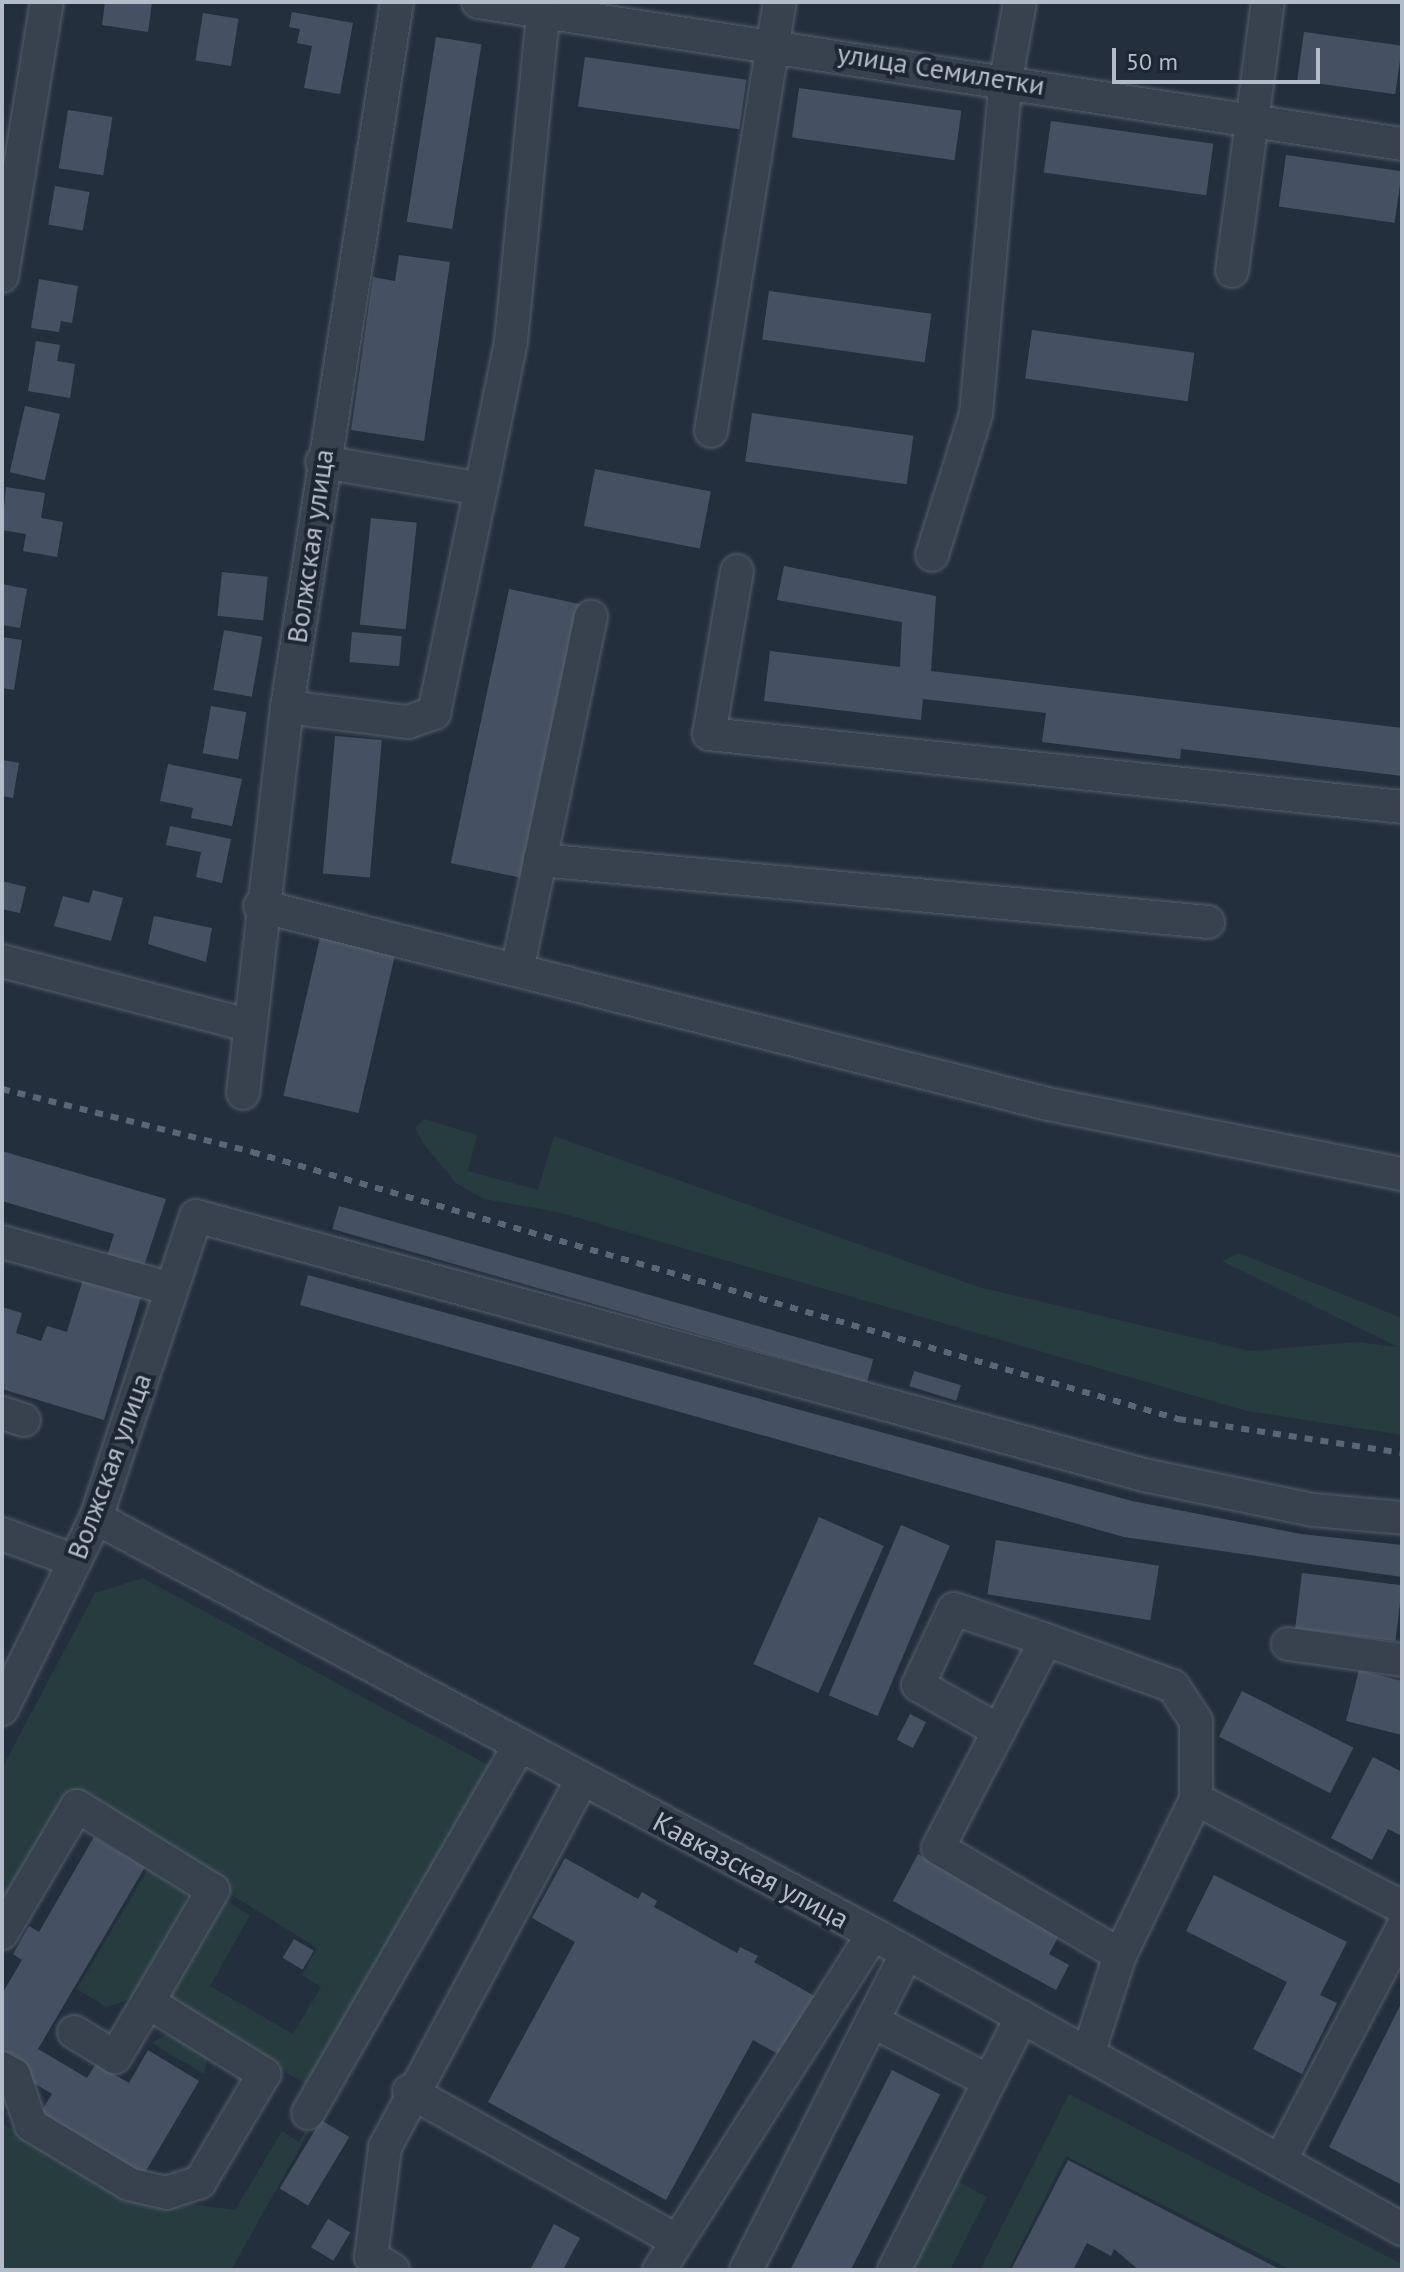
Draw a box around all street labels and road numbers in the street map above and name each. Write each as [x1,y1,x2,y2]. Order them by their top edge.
street label: улица Семилетки [835,36,1047,102]
street label: Волжская улица [280,447,340,645]
street label: Волжская улица [60,1368,158,1564]
street label: Кавказская улица [648,1804,854,1936]

